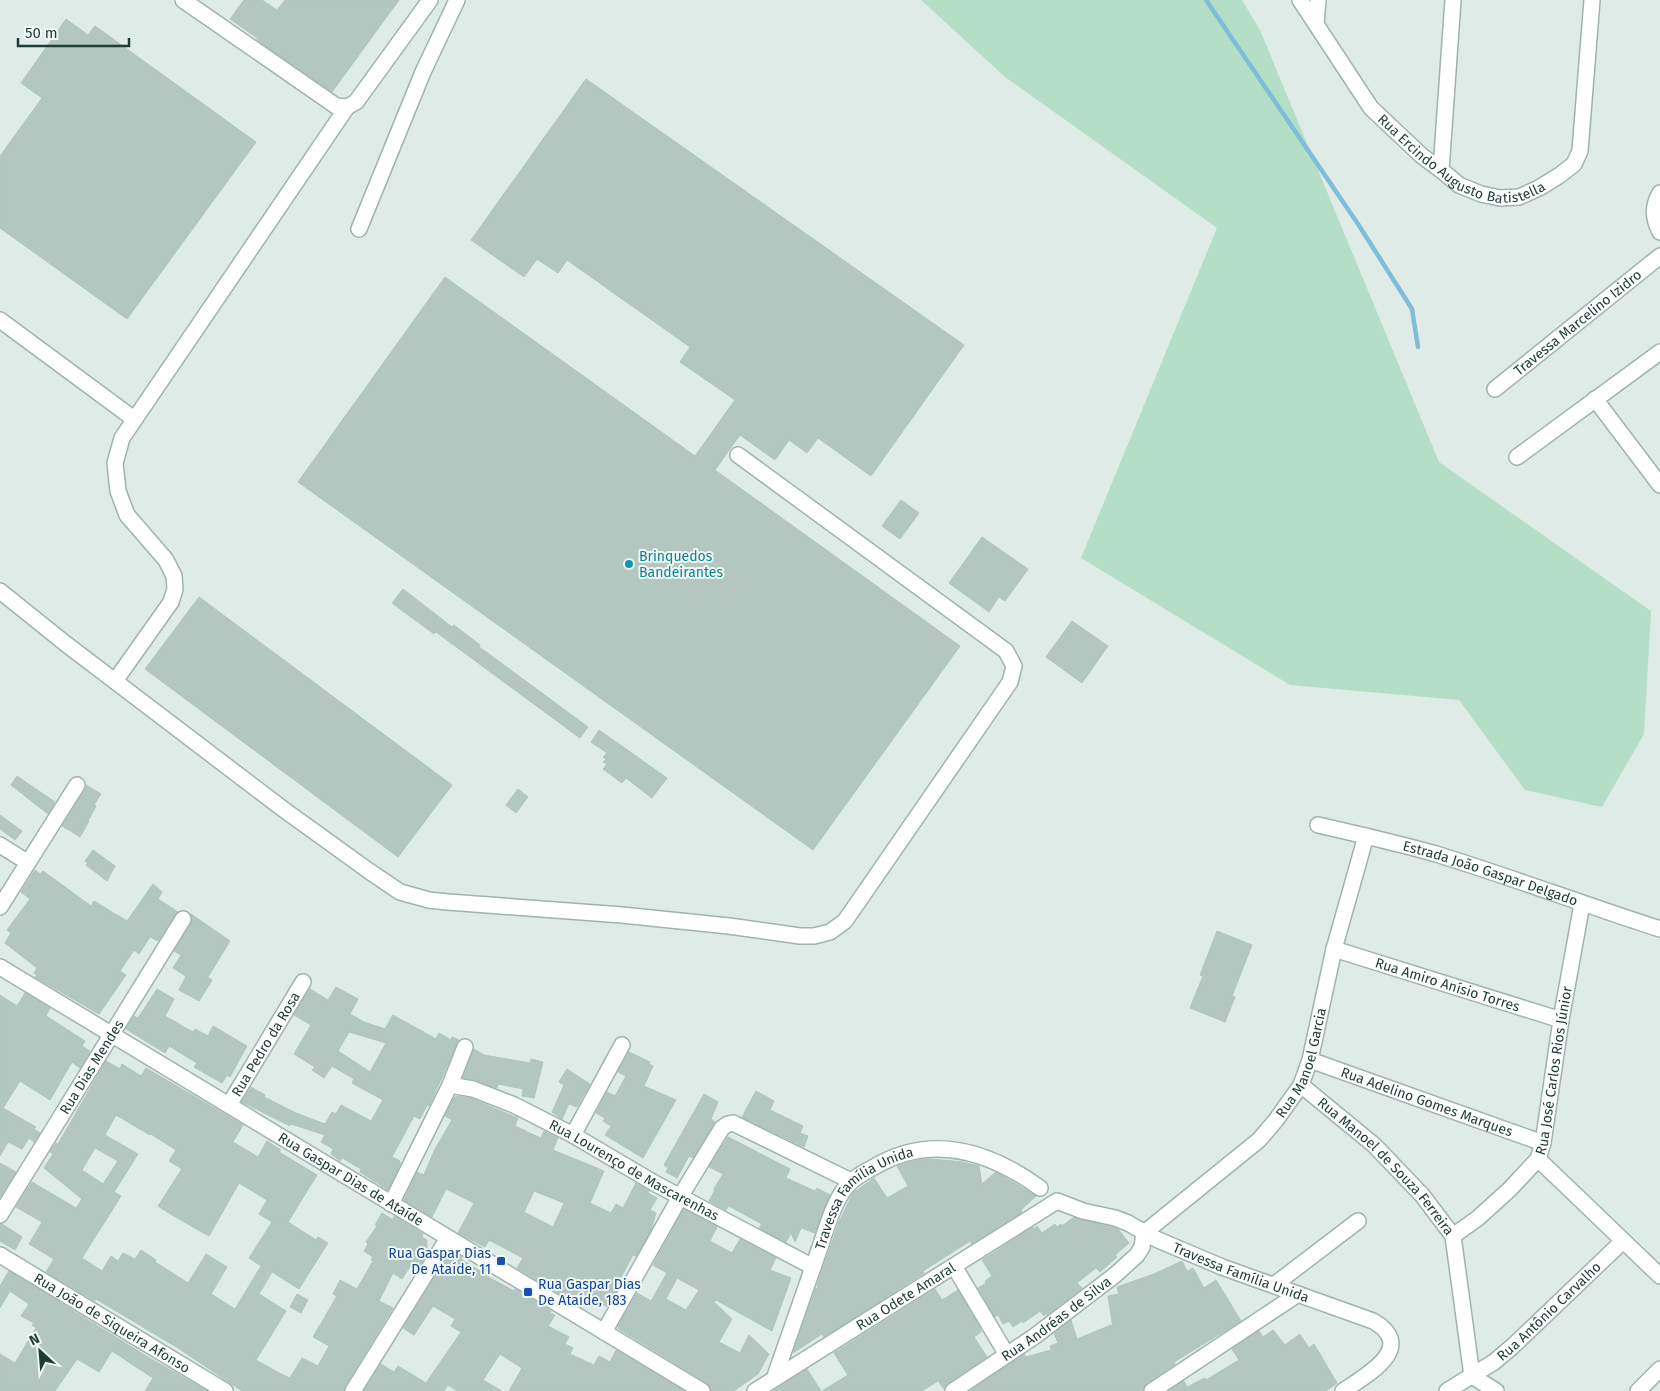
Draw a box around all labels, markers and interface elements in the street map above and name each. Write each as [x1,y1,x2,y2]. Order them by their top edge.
scale bar [18,15,129,47]
text: 50 m [25,24,58,42]
street label: Rua Ercindo Augusto Batistella [1374,110,1548,207]
street label: Travessa Marcelino Izidro [1510,266,1645,379]
place label: Brinquedos Bandeirantes [639,548,723,581]
marker: Brinquedos Bandeirantes [623,558,635,570]
street label: Estrada João Gaspar Delgado [1401,837,1580,909]
street label: Rua Amiro Anísio Torres [1373,954,1522,1015]
street label: Rua José Carlos Rios Júnior [1531,984,1576,1157]
street label: Rua Pedro da Rosa [228,989,304,1099]
street label: Rua Manoel Garcia [1272,1006,1330,1121]
street label: Rua Dias Mendes [56,1016,127,1117]
street label: Rua Adelino Gomes Marques [1339,1063,1516,1140]
street label: Rua Manoel de Souza Ferreira [1314,1094,1458,1239]
street label: Rua Lourenço de Mascarenhas [546,1116,722,1224]
street label: Rua Gaspar Dias de Ataíde [275,1129,427,1229]
street label: Travessa Família Unida [811,1143,915,1252]
street label: Travessa Família Unida [1170,1239,1311,1306]
place label: Rua Gaspar Dias De Ataíde, 11 [388,1245,491,1278]
marker: Rua Gaspar Dias De Ataíde, 11 [495,1255,507,1267]
street label: Rua Antônio Carvalho [1493,1258,1604,1364]
street label: Rua Odete Amaral [853,1259,958,1334]
street label: Rua João de Siqueira Afonso [31,1269,193,1376]
street label: Rua Andréas de Silva [998,1273,1114,1365]
place label: Rua Gaspar Dias De Ataíde, 183 [538,1276,641,1309]
marker: Rua Gaspar Dias De Ataíde, 183 [522,1286,534,1298]
north arrow [15,1326,65,1376]
text: N [27,1330,42,1349]

